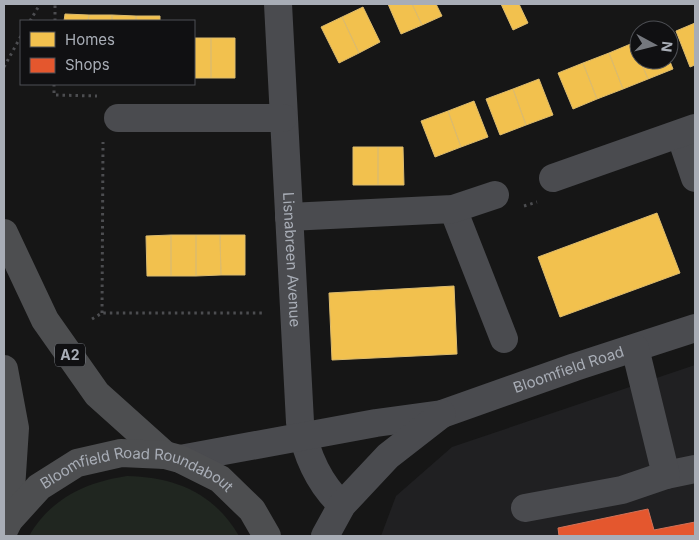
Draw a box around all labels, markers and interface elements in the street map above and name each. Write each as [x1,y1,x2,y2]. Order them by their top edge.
legend [20,20,195,85]
north arrow [629,20,679,70]
text: Homes [65,30,115,49]
text: N [658,40,676,53]
text: Shops [65,55,110,74]
street label: Lisnabreen Avenue [279,192,305,328]
street label: Bloomfield Road [511,342,626,397]
road number: A2 [55,344,85,366]
text: Bloomfield Road Roundabout [36,443,238,496]
street label: Bloomfield Road Roundabout [33,481,239,503]

